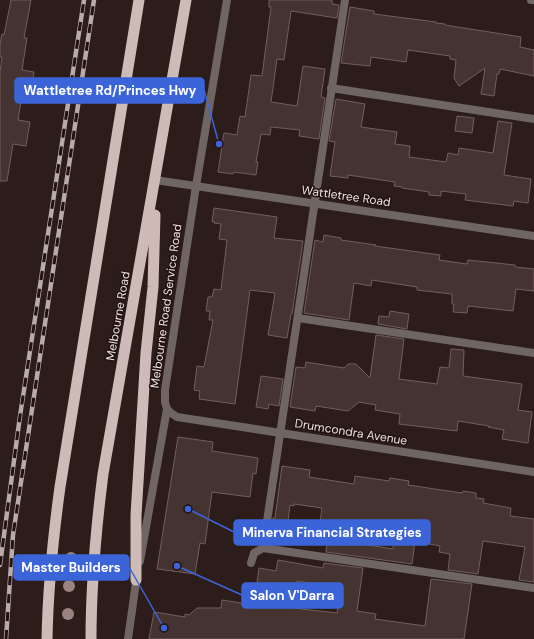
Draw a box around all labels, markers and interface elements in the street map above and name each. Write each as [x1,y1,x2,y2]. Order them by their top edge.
callout: Wattletree Rd/Princes Hwy [15,78,204,103]
text: Wattletree Rd/Princes Hwy [24,82,197,99]
street label: Wattletree Road [300,182,392,210]
street label: Melbourne Road Service Road [147,223,185,389]
street label: Melbourne Road [102,270,134,362]
street label: Drumcondra Avenue [294,415,409,449]
callout: Minerva Financial Strategies [234,520,430,545]
text: Minerva Financial Strategies [242,524,422,541]
callout: Master Builders [14,555,129,580]
text: Master Builders [21,559,121,576]
callout: Salon V'Darra [242,583,343,608]
text: Salon V'Darra [250,587,334,604]

